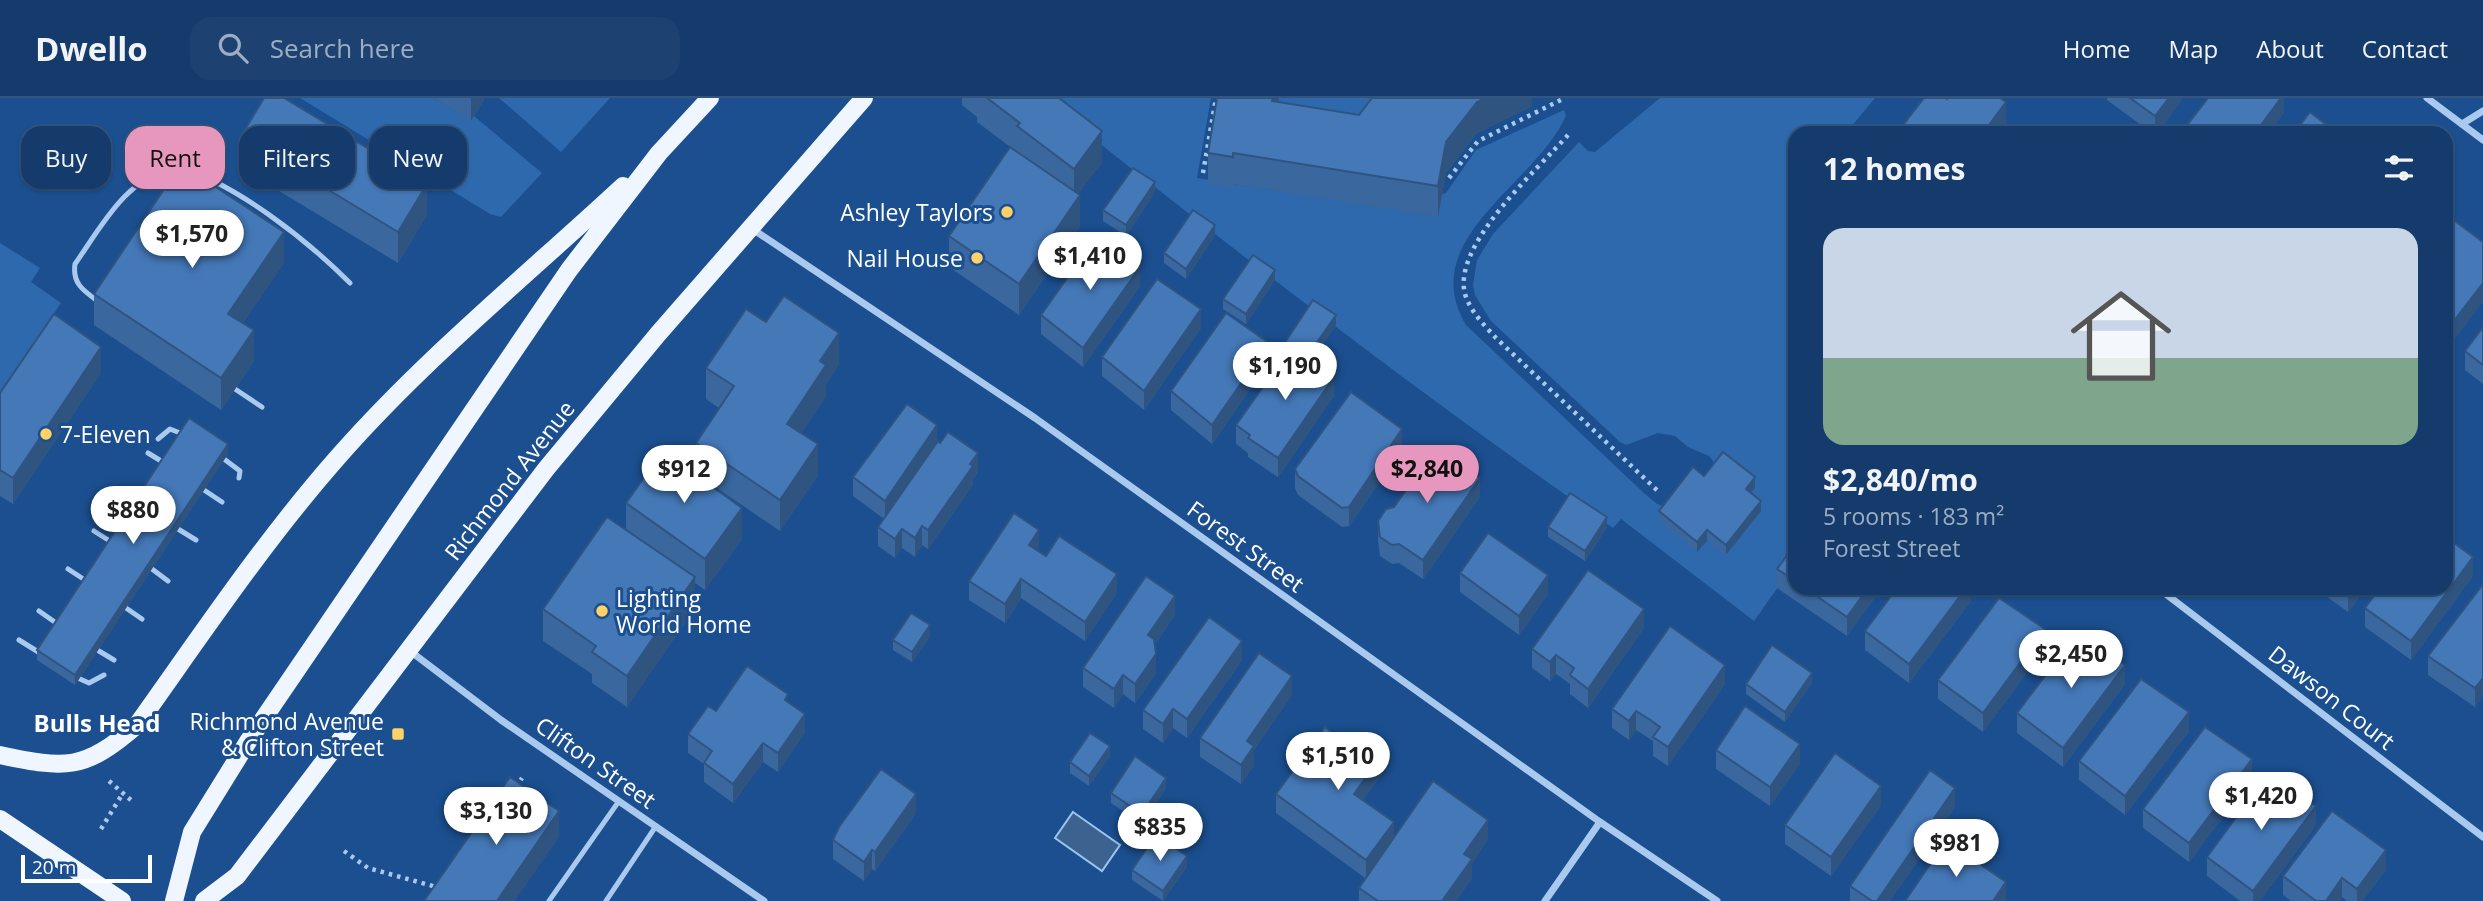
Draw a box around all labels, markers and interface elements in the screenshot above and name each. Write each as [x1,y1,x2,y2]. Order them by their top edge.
search box [190,17,680,80]
text: Dwello [35,26,148,71]
icon: search [214,29,252,67]
text: Search here [270,30,415,66]
text: Home [2063,32,2131,65]
text: Map [2169,32,2218,65]
text: About [2256,32,2324,65]
text: Contact [2362,32,2448,65]
chip: Buy [21,126,111,189]
chip: Rent [125,126,225,189]
chip: Filters [239,126,355,189]
chip: New [369,126,467,189]
text: 12 homes [1823,148,1966,189]
icon: filters [2380,149,2418,187]
place label: Ashley Taylors [840,196,993,228]
marker: Ashley Taylors [999,204,1015,220]
pin: $1,570 [135,211,249,270]
text: $1,570 [156,217,228,249]
pin: $1,410 [1033,232,1147,292]
text: $1,410 [1054,239,1126,271]
place label: Nail House [847,242,963,274]
marker: Nail House [969,250,985,266]
icon: home [2058,273,2184,399]
pin: $1,190 [1228,342,1342,402]
text: $1,190 [1249,349,1321,381]
street label: Richmond Avenue [437,394,581,566]
place label: 7-Eleven [60,418,151,450]
marker: 7-Eleven [38,426,54,442]
pin: $912 [643,446,725,505]
pin: $2,840 [1370,446,1484,505]
text: $912 [658,452,710,484]
text: $2,840 [1391,452,1463,484]
text: $2,840/mo [1823,459,1978,500]
pin: $880 [92,486,174,546]
text: $880 [107,493,159,525]
street label: Forest Street [1181,493,1311,599]
text: 5 rooms · 183 m² [1823,500,2004,532]
text: Forest Street [1823,532,1960,564]
place label: Lighting World Home [616,582,751,640]
marker: Lighting World Home [594,603,610,619]
pin: $2,450 [2014,630,2128,690]
text: $2,450 [2035,637,2107,669]
street label: Dawson Court [2262,638,2402,756]
place label: Richmond Avenue & Clifton Street [190,705,384,763]
district label: Bulls Head [34,706,160,739]
street label: Clifton Street [529,709,663,815]
marker: Richmond Avenue & Clifton Street [390,726,406,742]
pin: $1,510 [1281,732,1395,792]
text: $1,510 [1302,739,1374,771]
pin: $1,420 [2204,772,2318,832]
text: $1,420 [2225,779,2297,811]
pin: $3,130 [439,788,553,847]
text: $3,130 [460,794,532,826]
pin: $835 [1119,804,1201,863]
text: $835 [1134,810,1186,842]
pin: $981 [1915,820,1997,879]
text: $981 [1930,826,1982,858]
scale bar [21,852,152,884]
text: 20 m [32,854,76,880]

